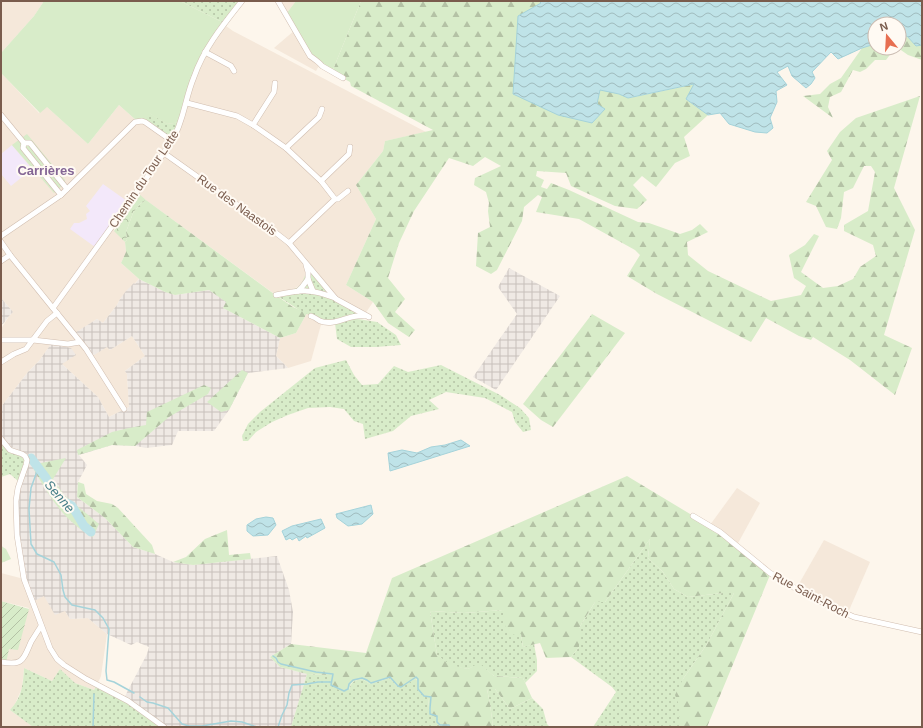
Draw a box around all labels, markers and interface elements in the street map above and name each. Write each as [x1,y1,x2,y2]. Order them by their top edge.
north arrow [867,16,907,56]
text: N [878,20,890,33]
street label: Chemin du Tour Lette [106,127,182,230]
district label: Carrières [17,163,75,178]
street label: Rue des Naastois [195,171,279,239]
water label: Senne [42,477,78,515]
street label: Rue Saint-Roch [770,569,852,621]

